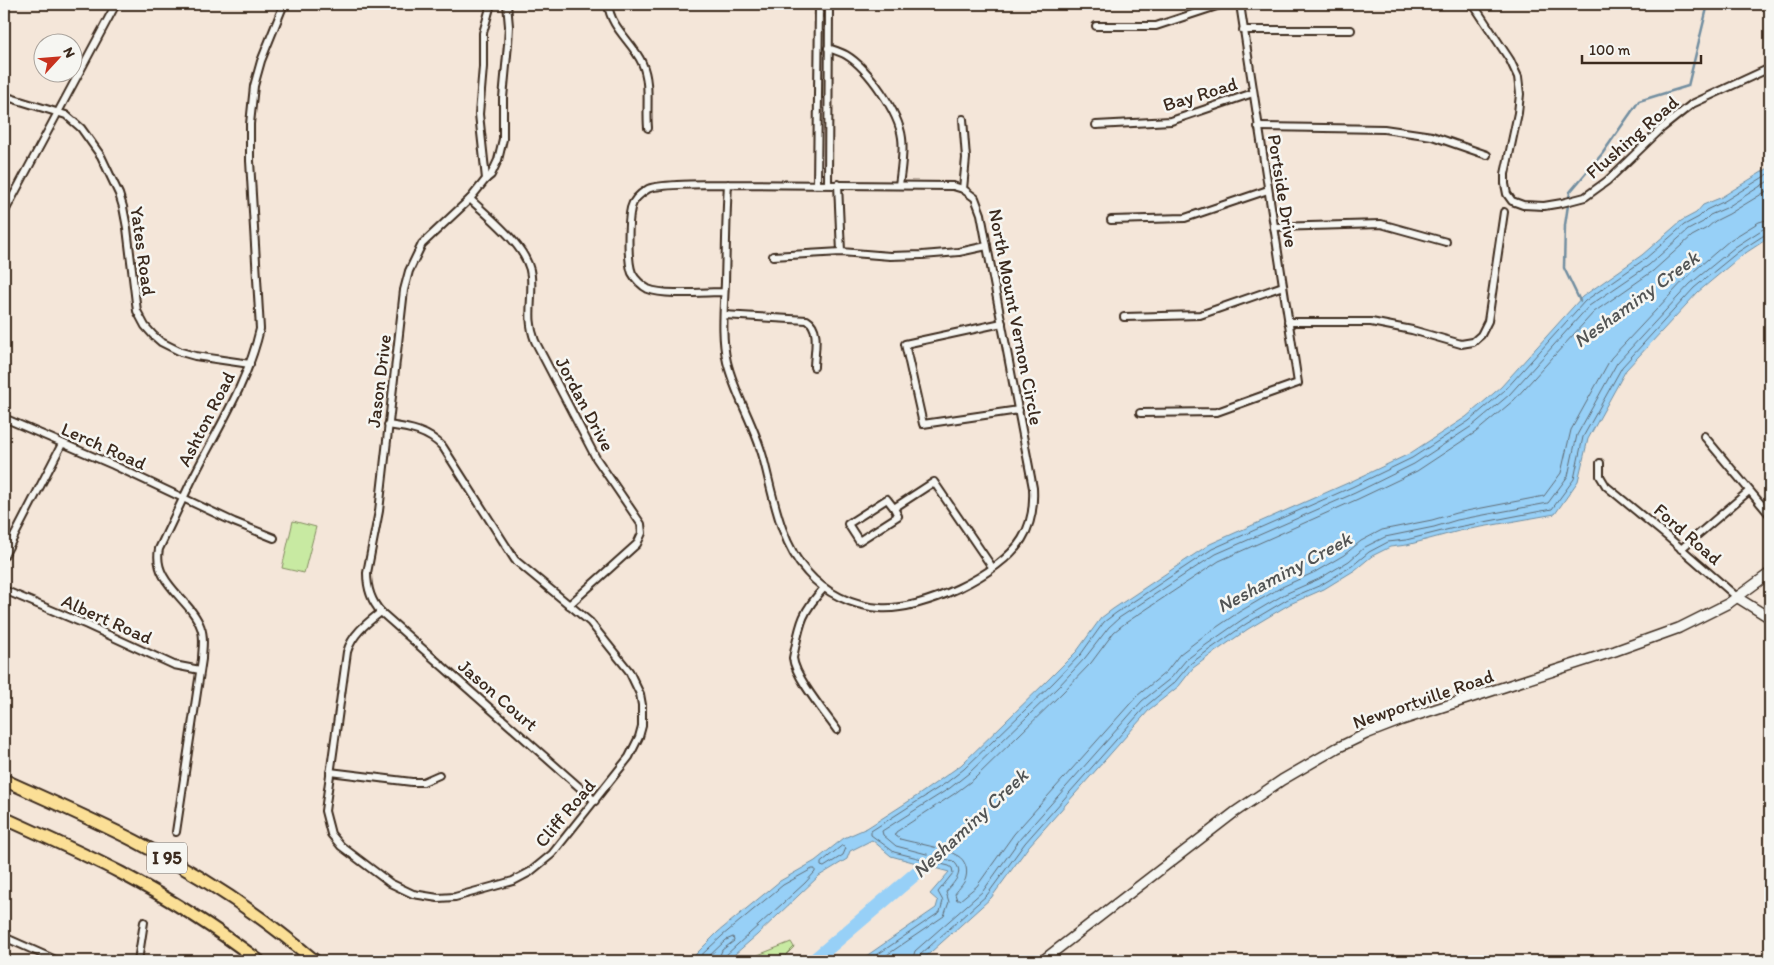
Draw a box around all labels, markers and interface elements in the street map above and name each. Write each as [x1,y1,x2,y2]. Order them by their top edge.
north arrow [32,32,82,82]
scale bar [1582,32,1700,64]
text: 100 m [1589,41,1631,59]
text: N [60,45,79,60]
street label: Bay Road [1160,72,1240,116]
street label: Flushing Road [1581,90,1683,183]
street label: Portside Drive [1263,133,1303,249]
street label: Yates Road [125,205,161,298]
street label: North Mount Vernon Circle [984,207,1048,427]
water label: Neshaminy Creek [1569,244,1705,353]
street label: Jason Drive [362,333,396,429]
street label: Jordan Drive [551,353,619,455]
street label: Ashton Road [172,368,240,470]
street label: Lerch Road [58,417,151,475]
street label: Ford Road [1649,498,1727,570]
water label: Neshaminy Creek [1212,526,1357,618]
street label: Albert Road [58,589,156,649]
street label: Jason Court [453,654,543,736]
street label: Newportville Road [1350,664,1496,734]
water label: Neshaminy Creek [907,762,1034,883]
street label: Cliff Road [530,774,601,852]
road number: I 95 [147,842,187,874]

